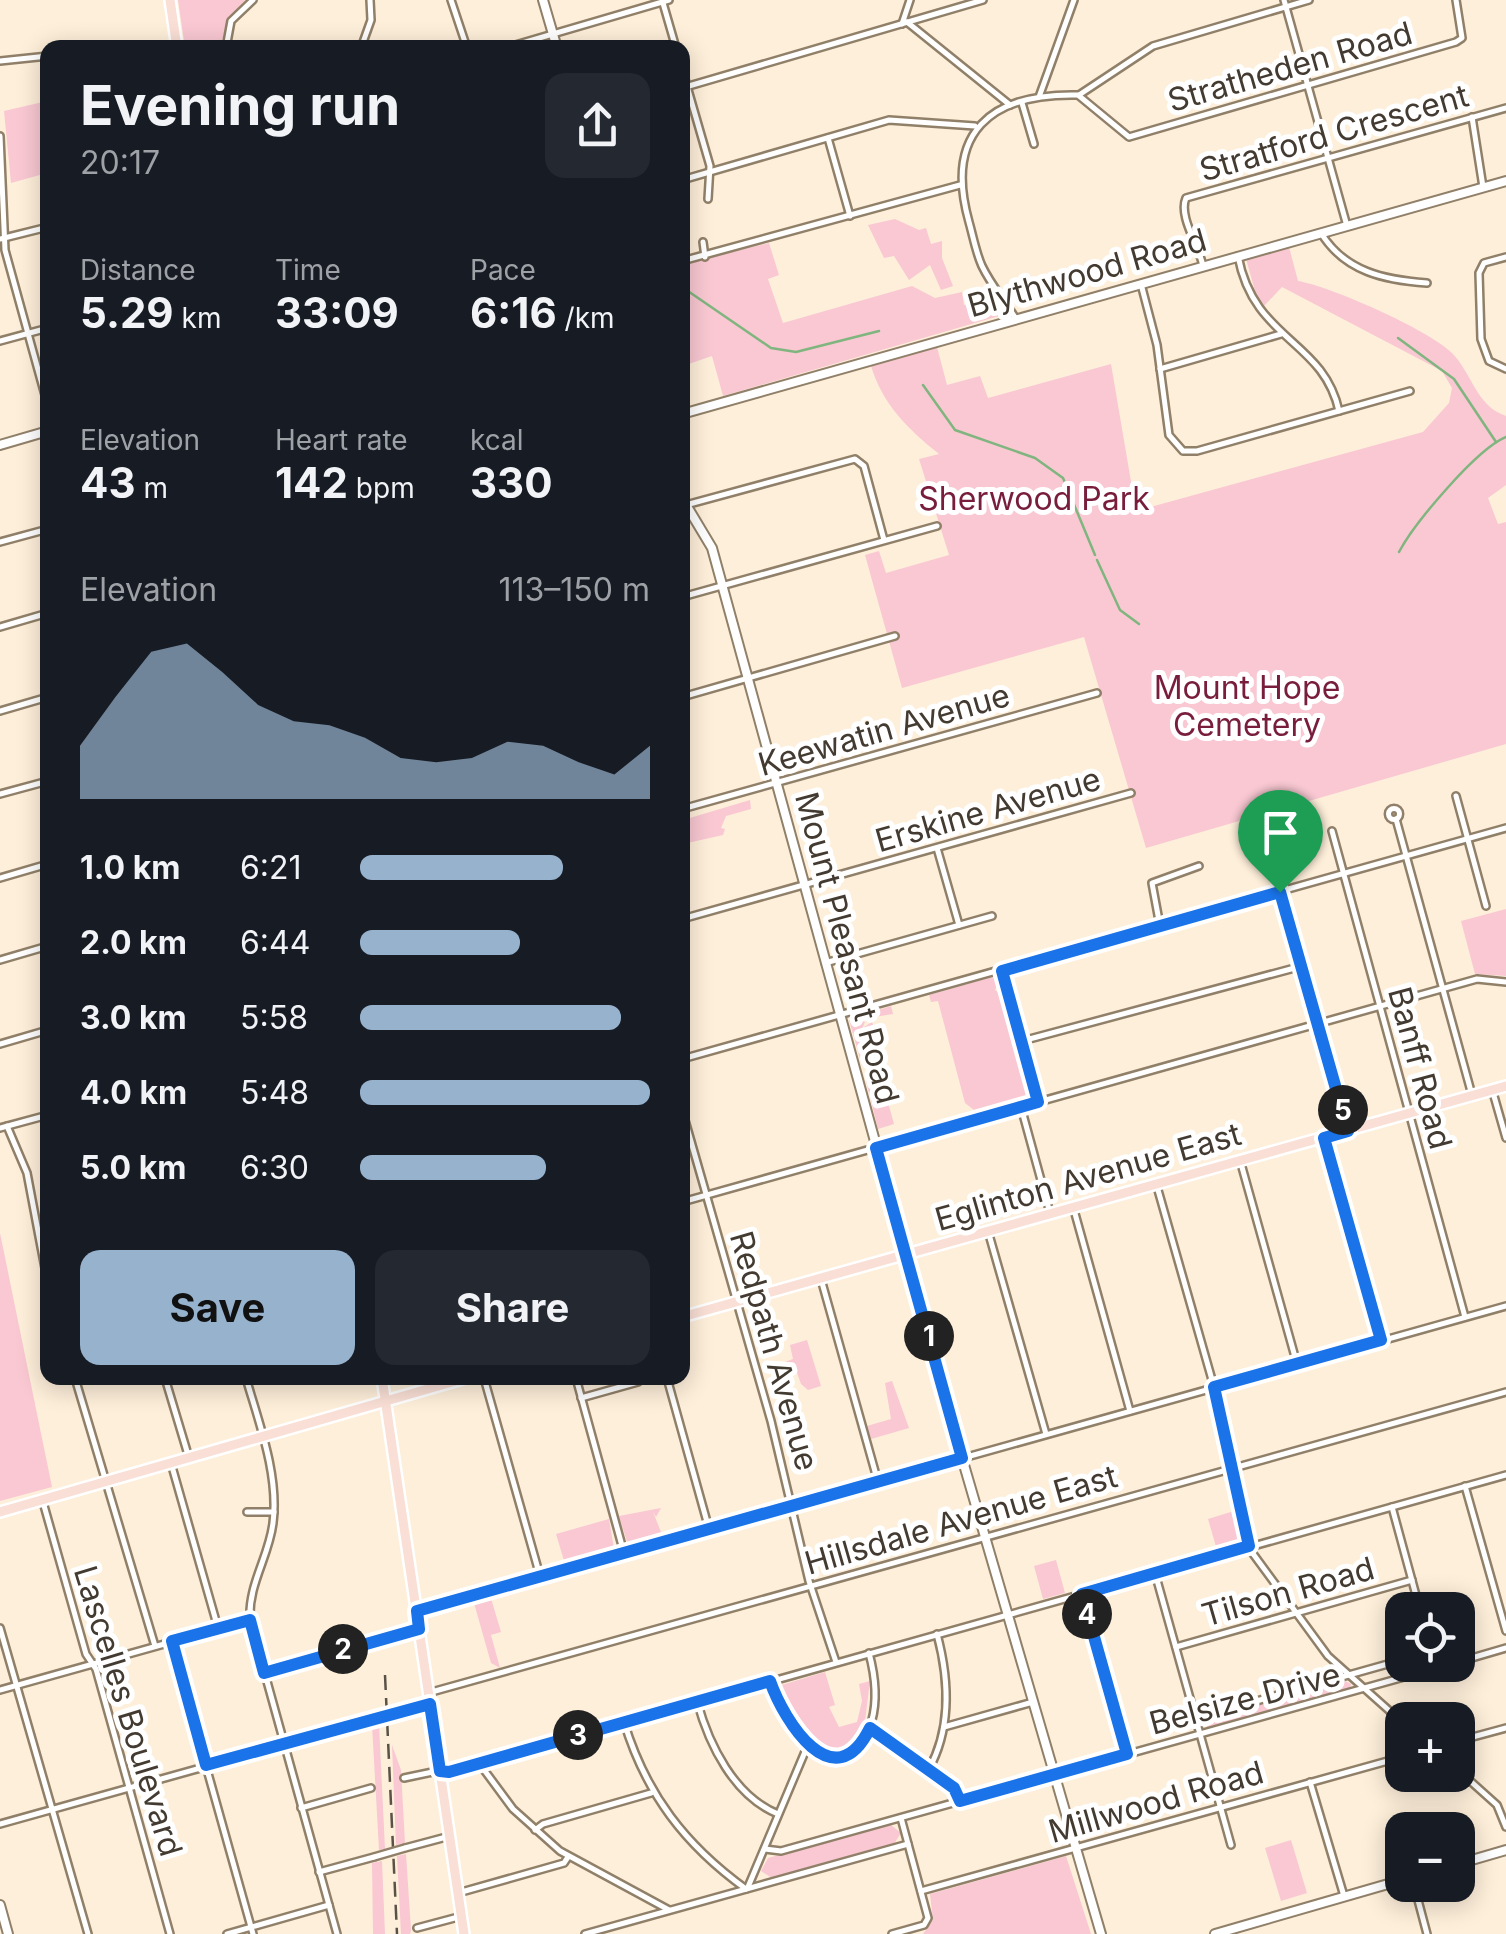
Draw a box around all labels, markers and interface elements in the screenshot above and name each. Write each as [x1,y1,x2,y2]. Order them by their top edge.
street label: Stratheden Road [1163,13,1417,120]
text: Evening run [80,72,400,138]
button: share [545,73,650,178]
street label: Stratford Crescent [1195,76,1473,190]
text: 20:17 [80,143,160,182]
street label: Blythwood Road [963,220,1211,325]
text: Distance [80,253,196,287]
text: Time [275,253,341,287]
text: Pace [470,253,536,287]
text: 5.29 [80,287,174,338]
text: 33:09 [275,287,399,338]
text: 6:16 [470,287,557,338]
text: km [174,301,221,335]
text: /km [557,301,615,335]
text: Elevation [80,423,200,457]
text: Heart rate [275,423,408,457]
text: kcal [470,423,524,457]
text: 43 [80,457,136,508]
text: 142 [275,457,348,508]
text: 330 [470,457,553,508]
text: m [136,471,168,505]
text: bpm [348,471,415,505]
park label: Sherwood Park [918,479,1150,518]
text: Elevation [80,570,217,609]
text: 113–150 m [499,570,650,609]
park label: Mount Hope Cemetery [1154,668,1340,744]
street label: Keewatin Avenue [754,675,1014,784]
street label: Erskine Avenue [871,759,1105,860]
street label: Mount Pleasant Road [787,788,908,1108]
pin [1238,790,1323,893]
icon: arrive [1253,805,1308,860]
text: 1.0 km [80,848,180,887]
text: 6:21 [240,848,302,887]
text: 2.0 km [80,923,187,962]
text: 6:44 [240,923,310,962]
street label: Banff Road [1380,982,1461,1153]
text: 3.0 km [80,998,187,1037]
text: 5:58 [240,998,308,1037]
text: 4.0 km [80,1073,187,1112]
text: 5:48 [240,1073,309,1112]
pin: 5 [1318,1085,1368,1135]
text: 5 [1334,1093,1352,1127]
street label: Eglinton Avenue East [930,1114,1245,1239]
text: 5.0 km [80,1148,186,1187]
text: 6:30 [240,1148,309,1187]
street label: Redpath Avenue [722,1227,827,1475]
button: Save [80,1250,355,1365]
button: Share [375,1250,650,1365]
pin: 1 [904,1311,954,1361]
text: 1 [923,1319,935,1353]
street label: Hillsdale Avenue East [800,1456,1121,1583]
street label: Tilson Road [1197,1548,1378,1635]
street label: Lascelles Boulevard [66,1561,191,1861]
pin: 4 [1062,1589,1112,1639]
map controls [1385,1592,1475,1902]
button: locate [1385,1592,1475,1682]
text: 4 [1078,1597,1096,1631]
pin: 2 [318,1624,368,1674]
text: 2 [334,1632,352,1666]
street label: Belsize Drive [1145,1654,1345,1743]
button: + [1385,1702,1475,1792]
pin: 3 [553,1710,603,1760]
text: 3 [569,1718,587,1752]
street label: Millwood Road [1044,1752,1268,1851]
button: − [1385,1812,1475,1902]

